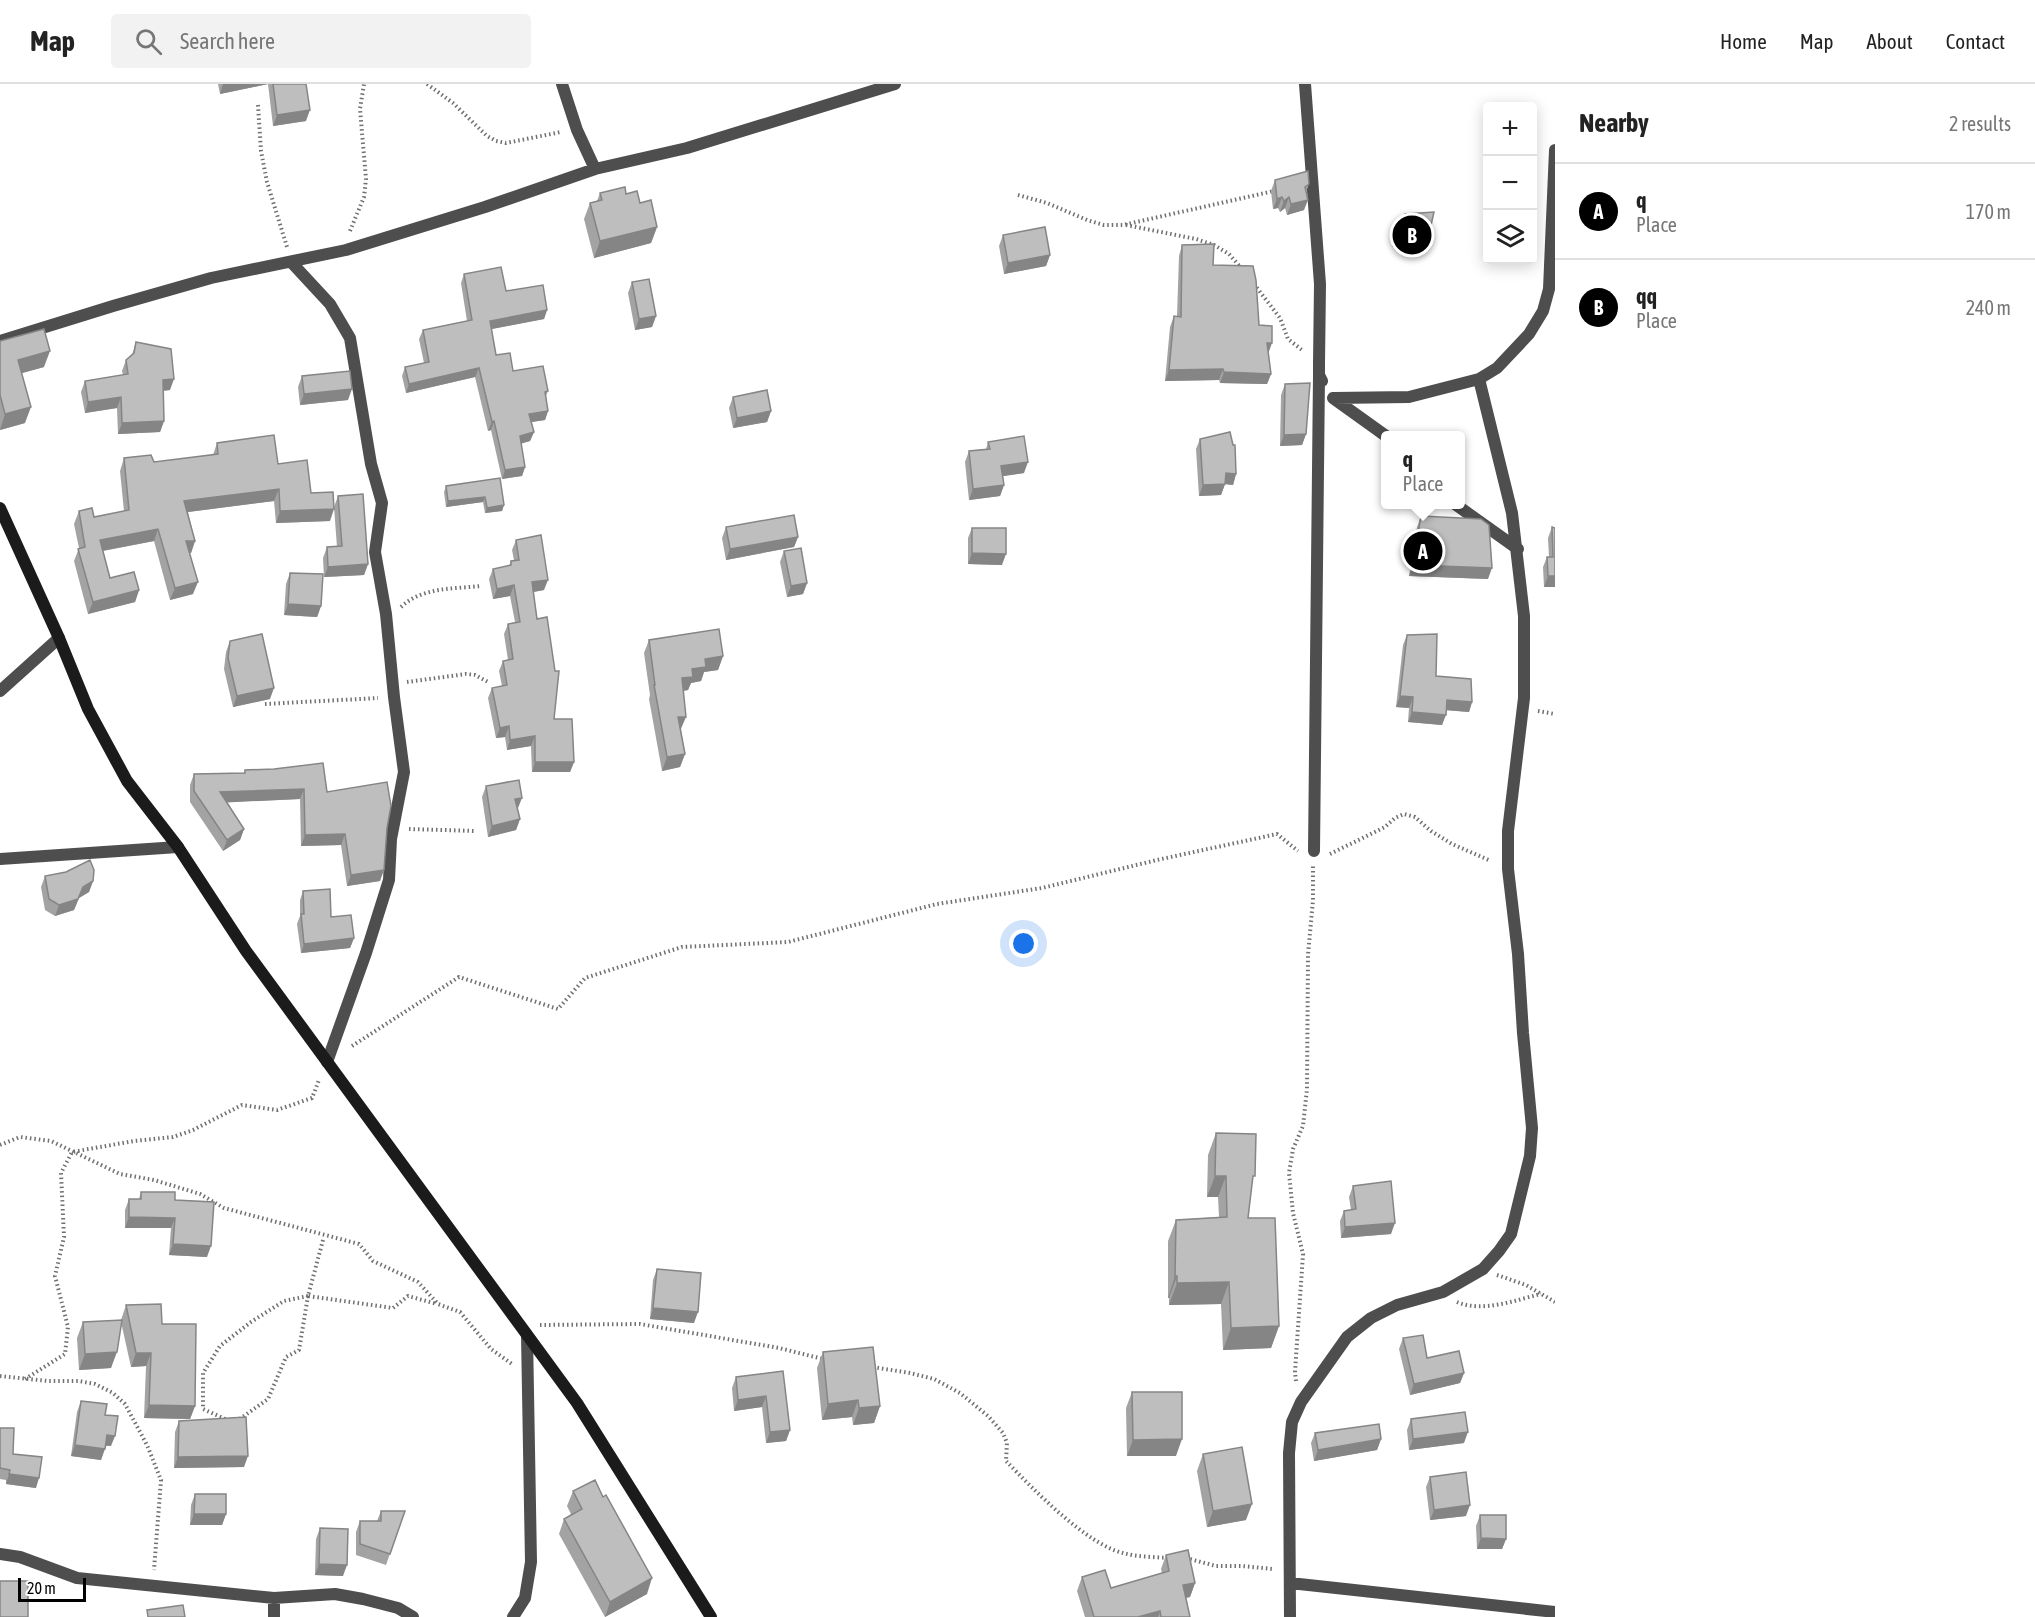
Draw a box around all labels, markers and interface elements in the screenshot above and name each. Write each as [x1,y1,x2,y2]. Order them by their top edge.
search box [111,14,531,68]
text: Map [30,25,75,57]
icon: search [132,25,165,58]
text: Search here [180,28,275,54]
text: Home [1720,29,1767,53]
text: Map [1800,29,1834,53]
text: About [1867,29,1913,53]
text: Contact [1946,29,2005,53]
map controls [1483,102,1537,264]
button: + [1483,102,1537,156]
text: Nearby [1579,108,1649,138]
text: 2 results [1949,112,2011,135]
button: − [1483,156,1537,210]
text: q [1636,187,1646,213]
text: A [1594,200,1603,223]
text: 170 m [1966,200,2011,223]
button: layers [1483,210,1537,264]
pin: B [1392,212,1432,258]
text: Place [1636,213,1677,236]
text: qq [1636,283,1657,309]
text: B [1594,296,1603,319]
text: 240 m [1966,296,2011,319]
text: Place [1636,309,1677,332]
popup [1381,431,1465,509]
text: q [1403,446,1413,472]
text: Place [1403,472,1443,495]
pin: A [1404,528,1442,574]
your location [1009,929,1038,958]
scale bar [18,1575,86,1602]
text: 20 m [27,1579,56,1597]

